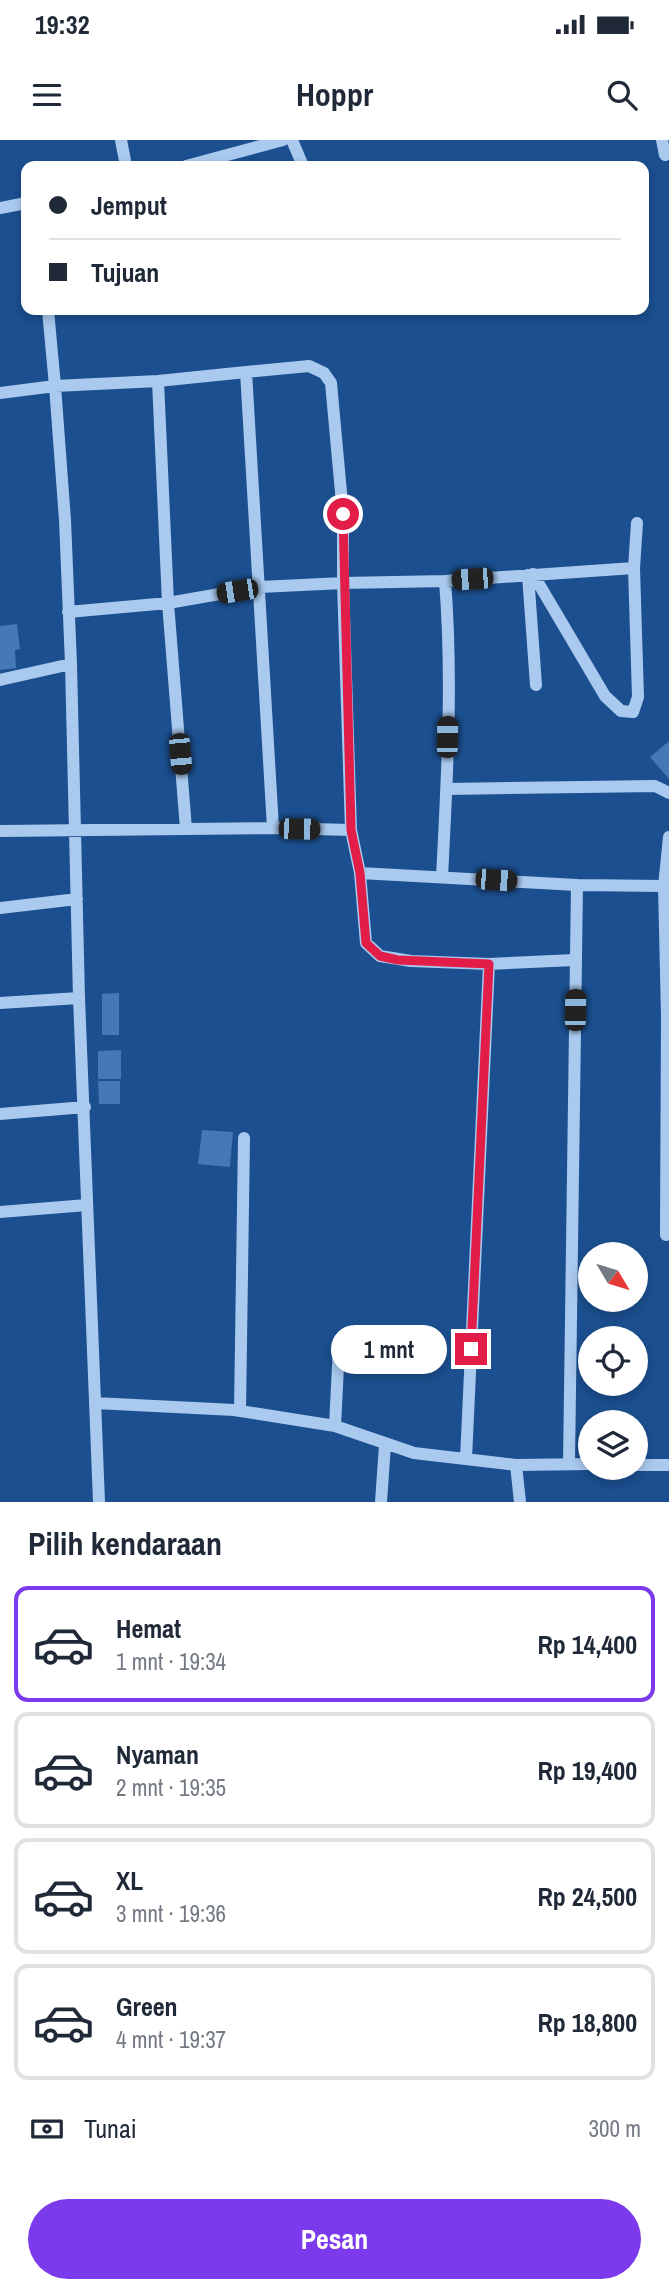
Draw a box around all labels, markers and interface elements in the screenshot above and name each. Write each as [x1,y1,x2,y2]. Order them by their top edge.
text: 19:32 [35,7,90,42]
text: Hoppr [296,73,373,116]
icon: menu [28,76,66,114]
icon: search [603,76,641,114]
text: Jemput [91,188,167,223]
text: Tujuan [91,255,159,290]
route start [327,498,359,530]
car [451,567,494,591]
car [215,577,260,605]
car [437,716,458,758]
car [168,732,193,776]
car [278,818,321,840]
car [475,868,518,892]
car [565,989,586,1031]
north arrow [578,1242,648,1312]
map controls [578,1242,648,1480]
callout: 1 mnt [331,1324,447,1374]
button: locate [578,1326,648,1396]
route end [455,1333,487,1365]
text: 1 mnt [364,1334,414,1365]
button: layers [578,1410,648,1480]
text: Pilih kendaraan [28,1522,222,1565]
text: Hemat [116,1611,181,1646]
icon: car [32,1613,95,1676]
text: Rp 14,400 [537,1627,637,1662]
text: 1 mnt · 19:34 [116,1646,226,1677]
text: Nyaman [116,1737,199,1772]
icon: car [32,1739,95,1802]
text: Rp 19,400 [537,1753,637,1788]
text: 2 mnt · 19:35 [116,1772,226,1803]
text: XL [116,1863,143,1898]
icon: car [32,1865,95,1928]
text: Rp 24,500 [537,1879,637,1914]
text: 3 mnt · 19:36 [116,1898,226,1929]
text: Green [116,1989,178,2024]
icon: car [32,1991,95,2054]
text: Rp 18,800 [537,2005,637,2040]
text: 4 mnt · 19:37 [116,2024,226,2055]
icon: cash [28,2110,66,2148]
text: Tunai [84,2111,137,2146]
text: 300 m [589,2113,641,2144]
button: Pesan [28,2199,641,2279]

